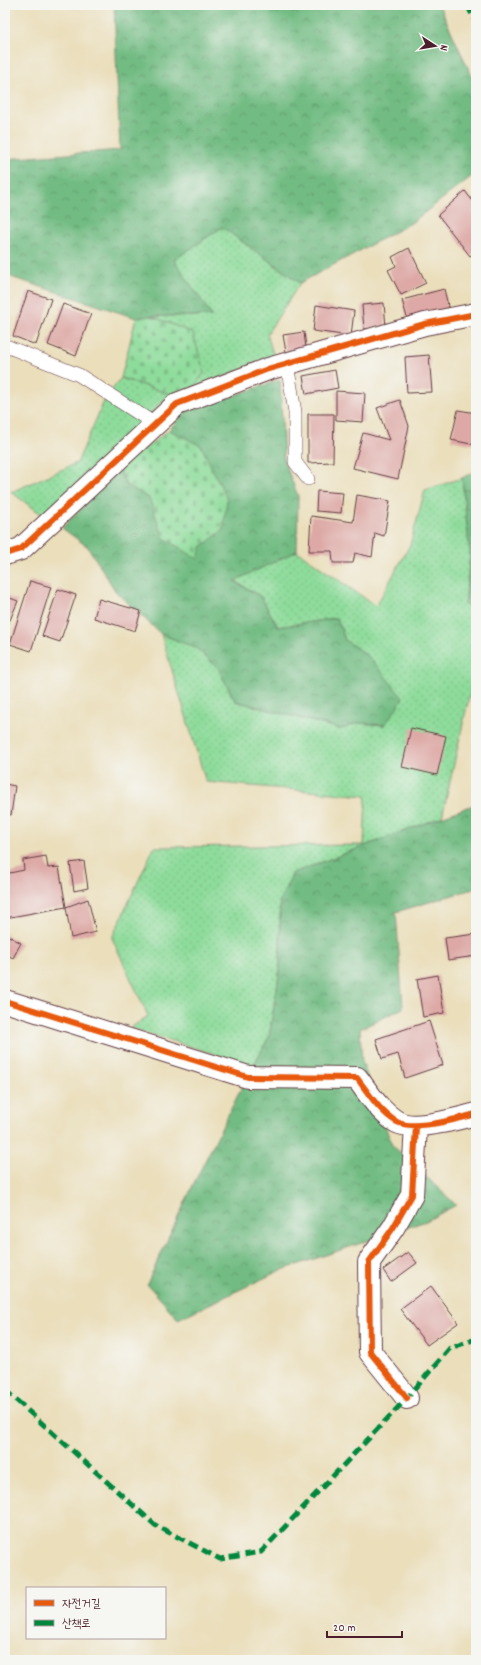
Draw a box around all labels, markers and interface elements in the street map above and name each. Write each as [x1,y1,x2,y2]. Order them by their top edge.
north arrow [415,26,455,66]
text: N [434,43,451,53]
legend [26,1587,166,1639]
text: 자전거길 [62,1596,101,1613]
scale bar [327,1613,402,1639]
text: 산책로 [62,1616,91,1633]
text: 20 m [333,1620,356,1637]

